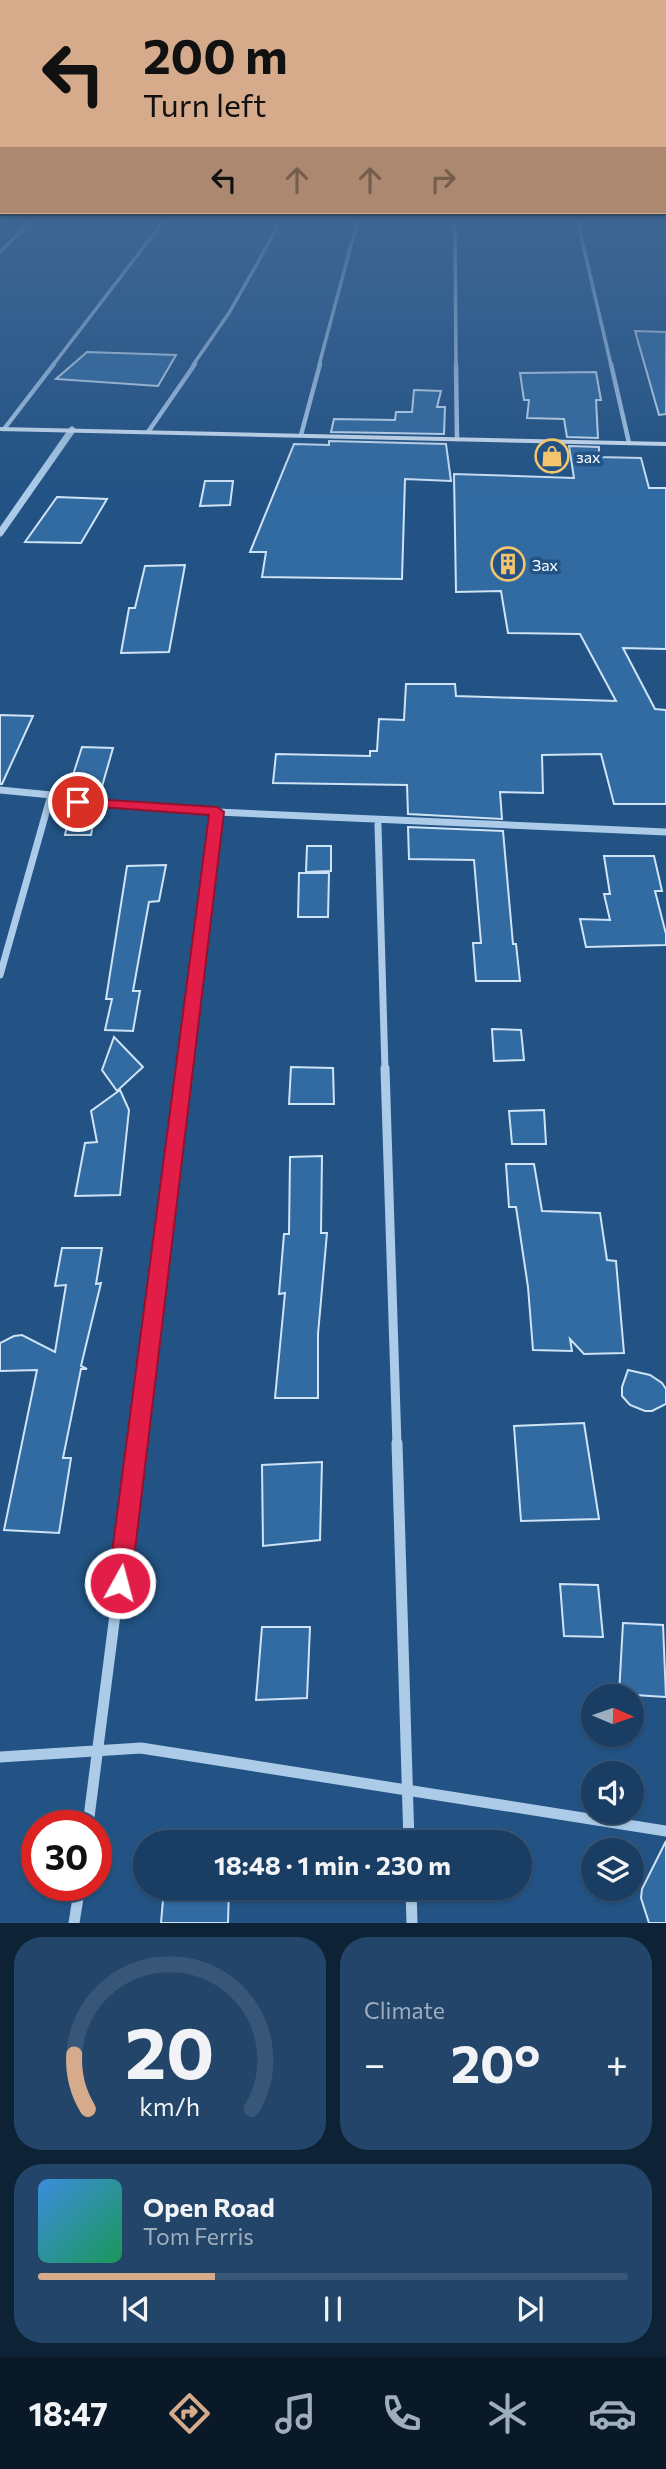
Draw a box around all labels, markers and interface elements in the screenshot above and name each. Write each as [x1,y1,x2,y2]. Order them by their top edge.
text: 200 m [143,24,288,84]
icon: left [28,28,119,119]
text: Turn left [143,84,267,124]
icon: left [205,161,243,199]
icon: ahead [278,161,316,199]
icon: ahead [351,161,389,199]
icon: right [424,161,462,199]
shop icon: зах [533,437,571,475]
place label: зах [576,447,601,466]
building icon: Зах [489,545,527,583]
place label: Зах [532,555,558,574]
pin [48,772,108,832]
icon: arrive [59,783,97,821]
position arrow [83,1546,157,1620]
north arrow [581,1684,644,1746]
map controls [581,1684,644,1901]
button: sound [581,1761,644,1824]
speed limit sign: 30 [21,1810,112,1901]
button: layers [581,1838,644,1901]
text: 18:48 · 1 min · 230 m [214,1849,451,1880]
text: Climate [364,1996,445,2024]
text: 20 [125,2006,215,2095]
text: 20° [451,2030,541,2094]
text: − [364,2039,386,2086]
text: + [606,2039,628,2086]
text: km/h [140,2091,200,2121]
text: Open Road [143,2191,275,2222]
text: Tom Ferris [143,2222,254,2250]
icon: previous [117,2290,155,2328]
icon: pause [314,2290,352,2328]
icon: next [511,2290,549,2328]
icon: directions [165,2389,214,2438]
icon: music [271,2389,320,2438]
icon: phone [377,2389,426,2438]
icon: climate [483,2389,532,2438]
icon: car [588,2389,637,2438]
text: 18:47 [28,2393,108,2433]

